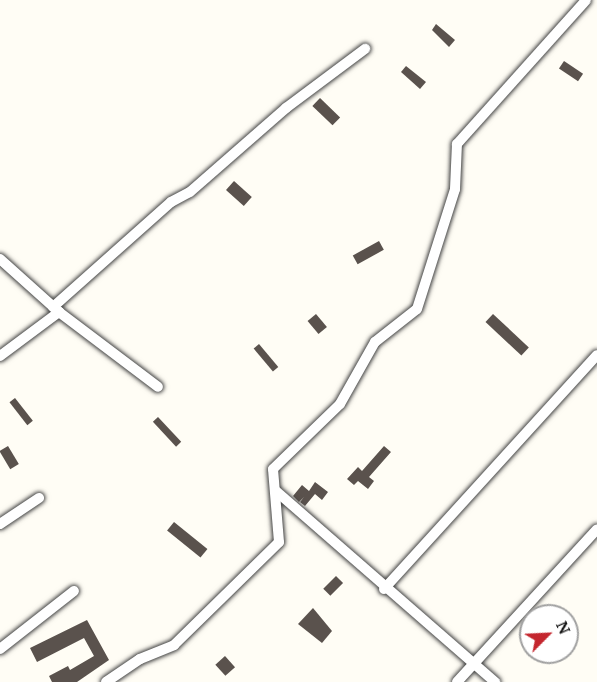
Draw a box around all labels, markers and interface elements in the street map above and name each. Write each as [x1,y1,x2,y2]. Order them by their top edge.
north arrow [519,604,579,664]
text: N [551,617,576,638]

